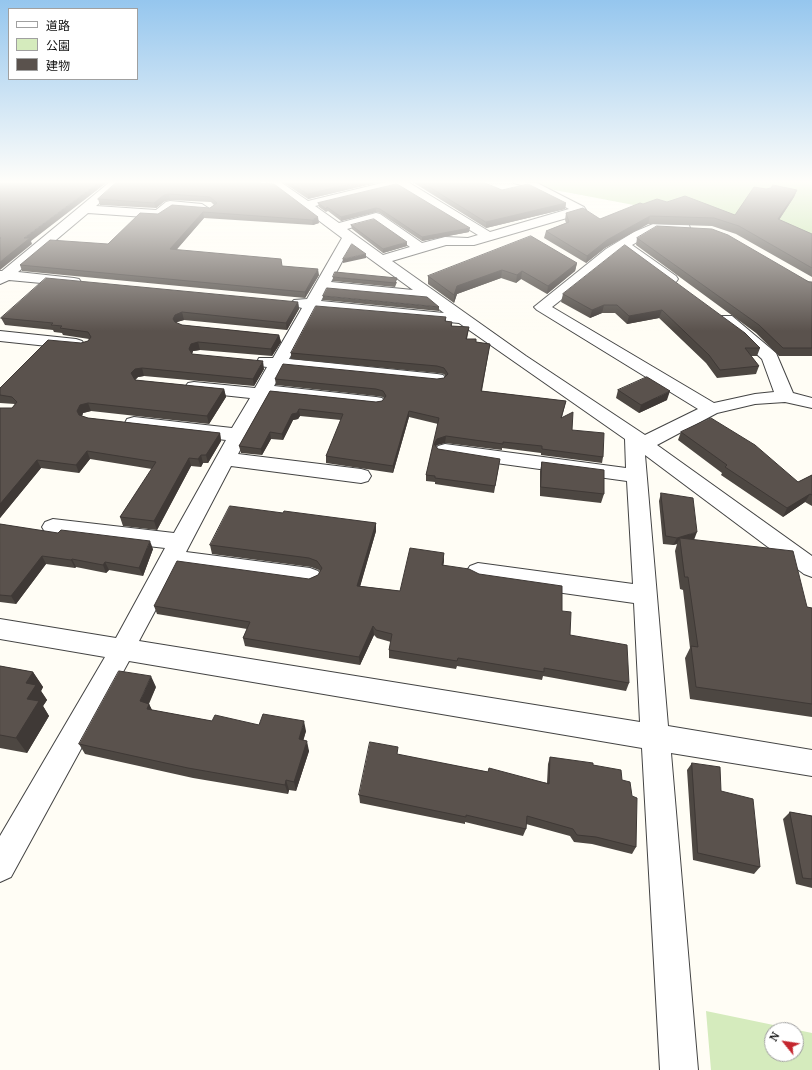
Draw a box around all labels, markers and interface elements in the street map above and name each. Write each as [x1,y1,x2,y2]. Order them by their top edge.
legend [8,8,138,80]
text: 道路 [46,18,70,33]
text: 公園 [46,38,70,53]
text: 建物 [46,58,70,73]
north arrow [764,1022,804,1062]
text: N [766,1029,783,1044]

